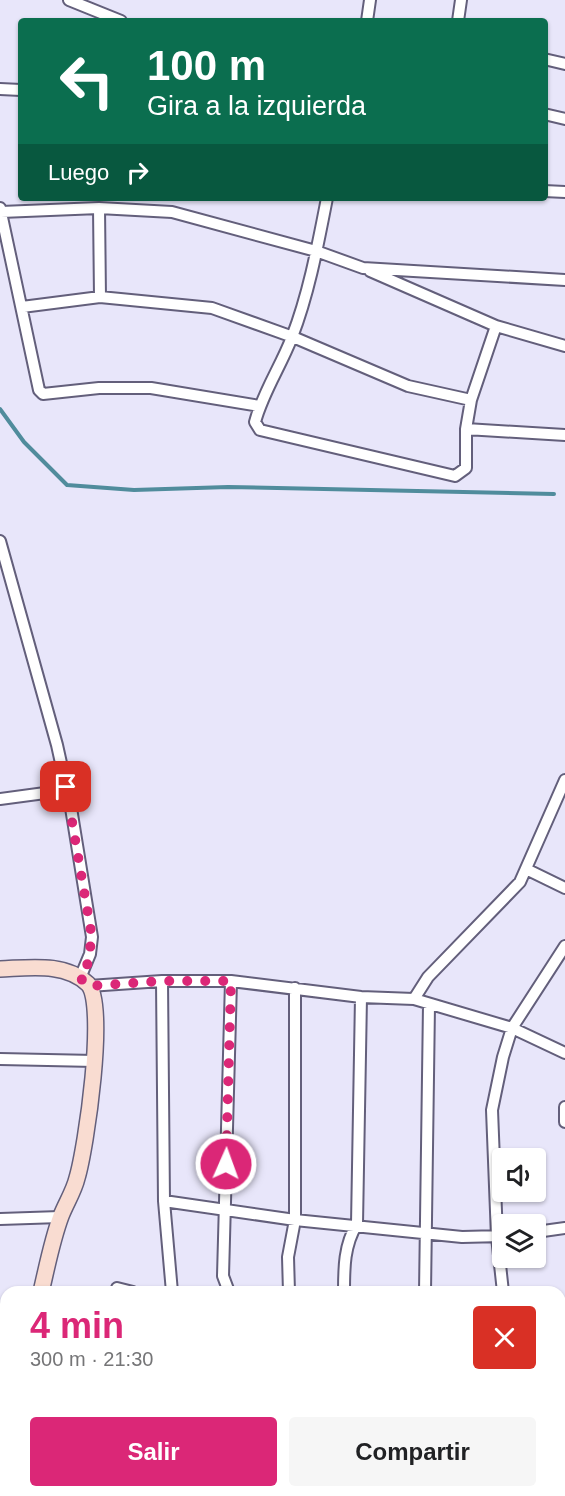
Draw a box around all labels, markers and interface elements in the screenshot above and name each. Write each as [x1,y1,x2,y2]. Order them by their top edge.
icon: left [48,42,126,120]
text: 100 m [147,42,266,89]
text: Gira a la izquierda [147,91,366,121]
icon: right [121,156,154,189]
text: Luego [48,160,109,185]
pin [40,761,91,812]
icon: arrive [49,770,82,803]
position arrow [194,1132,258,1196]
map controls [492,1148,546,1268]
button: sound [492,1148,546,1202]
button: layers [492,1214,546,1268]
text: 4 min [30,1305,124,1346]
button: close [473,1306,536,1369]
text: 300 m · 21:30 [30,1348,153,1370]
button: Salir [30,1417,277,1486]
button: Compartir [289,1417,536,1486]

